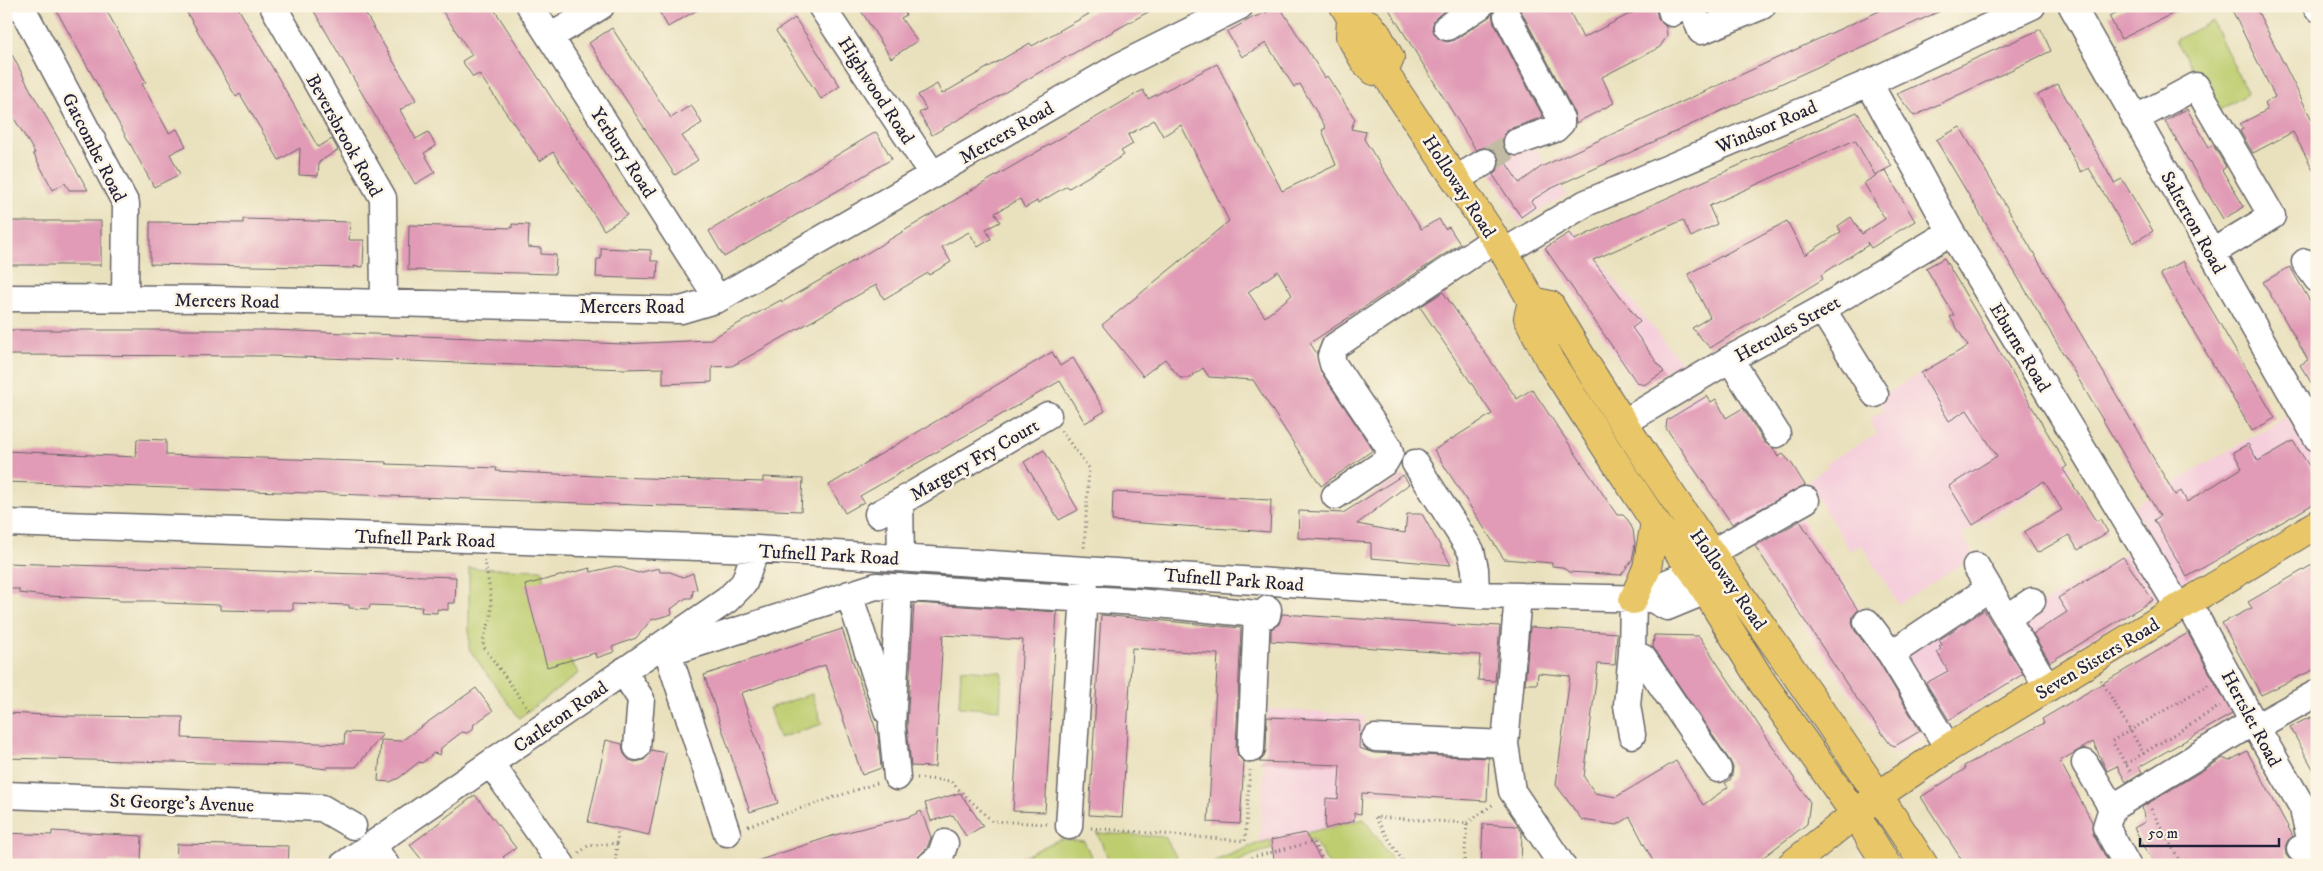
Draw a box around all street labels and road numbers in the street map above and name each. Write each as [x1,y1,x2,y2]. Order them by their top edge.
street label: Highwood Road [832,33,919,149]
street label: Beversbrook Road [301,70,387,201]
street label: Gatcombe Road [56,89,131,206]
street label: Windsor Road [1712,96,1821,159]
street label: Mercers Road [956,97,1058,169]
street label: Yerbury Road [585,103,661,203]
street label: Holloway Road [1417,131,1501,243]
street label: Salterton Road [2155,168,2230,278]
street label: Mercers Road [174,289,280,314]
street label: Hercules Street [1731,291,1844,368]
street label: Mercers Road [580,296,685,319]
street label: Eburne Road [1984,299,2056,397]
street label: Margery Fry Court [906,414,1043,506]
street label: Holloway Road [1685,525,1771,635]
street label: Tufnell Park Road [354,526,496,553]
street label: Tufnell Park Road [758,540,900,571]
street label: Tufnell Park Road [1163,564,1305,597]
street label: Seven Sisters Road [2032,613,2164,705]
street label: Hertslet Road [2216,666,2286,771]
street label: Carleton Road [509,676,613,758]
street label: St George's Avenue [109,789,255,818]

